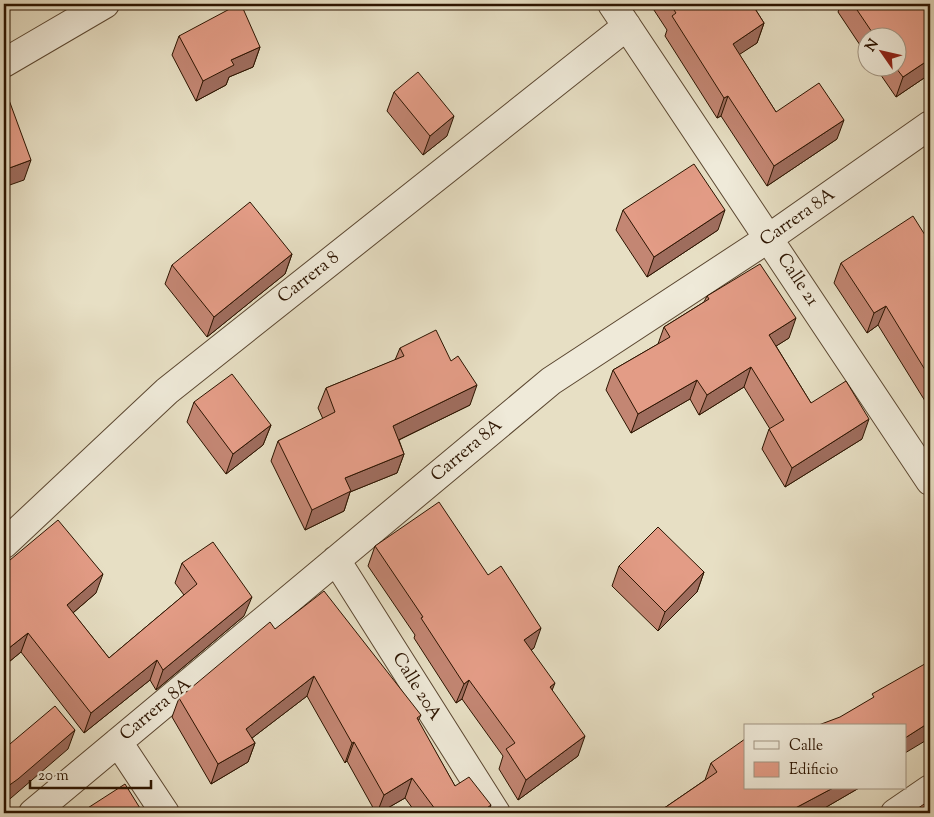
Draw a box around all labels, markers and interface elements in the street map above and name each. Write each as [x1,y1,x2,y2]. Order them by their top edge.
north arrow [856,28,906,78]
text: N [861,36,884,56]
street label: Carrera 8A [755,182,841,253]
street label: Carrera 8 [273,246,345,310]
street label: Calle 21 [770,248,824,312]
street label: Carrera 8A [426,413,509,489]
street label: Calle 20A [385,648,447,727]
street label: Carrera 8A [115,672,198,748]
legend [744,724,906,790]
text: Calle [789,736,823,757]
scale bar [30,757,151,789]
text: Edificio [789,760,838,781]
text: 20 m [38,766,69,787]

